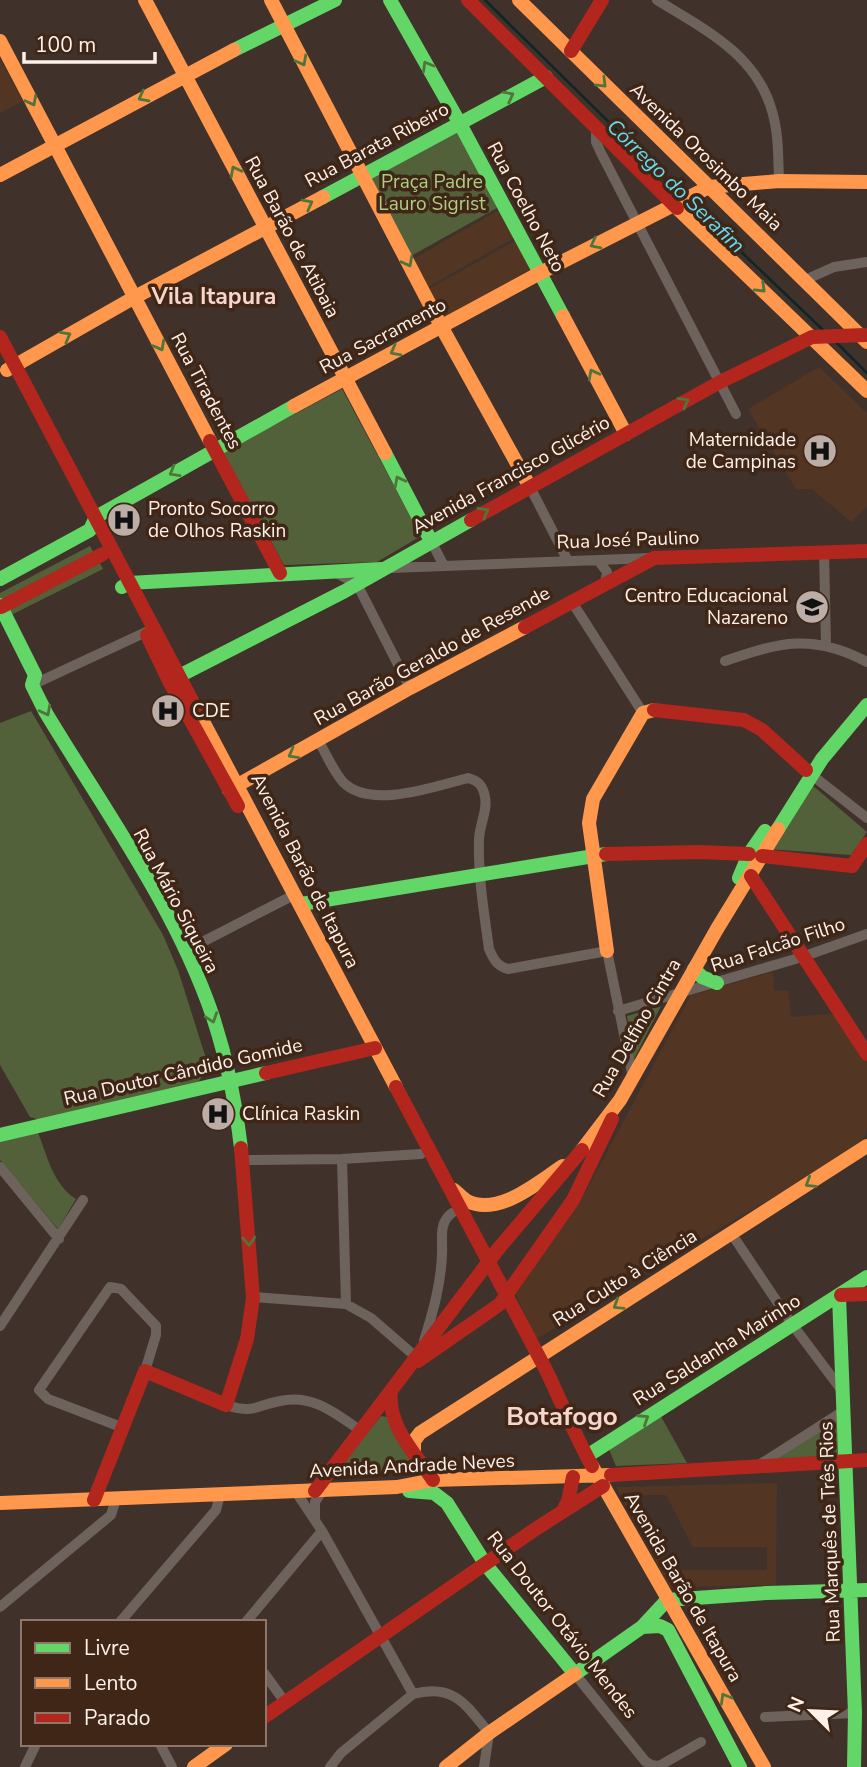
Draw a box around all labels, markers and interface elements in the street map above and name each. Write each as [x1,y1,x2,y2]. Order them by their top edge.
scale bar [24,21,156,65]
text: 100 m [35,31,96,59]
one-way arrow [294,53,308,66]
one-way arrow [422,61,435,73]
one-way arrow [593,74,606,87]
street label: Avenida Orosimbo Maia [624,77,788,237]
one-way arrow [138,89,150,103]
one-way arrow [502,91,514,104]
one-way arrow [23,94,37,106]
street label: Rua Barata Ribeiro [300,96,454,194]
water label: Córrego do Serafim [601,113,751,259]
street label: Rua Coelho Neto [481,137,571,277]
street label: Rua Barão de Atibaia [238,152,346,322]
one-way arrow [230,166,244,178]
park label: Praça Padre Lauro Sigrist [378,169,486,217]
one-way arrow [301,198,314,212]
one-way arrow [590,236,602,250]
one-way arrow [400,255,413,267]
one-way arrow [753,280,766,293]
district label: Vila Itapura [151,281,276,312]
street label: Rua Sacramento [315,292,451,380]
street label: Rua Tiradentes [164,328,248,454]
one-way arrow [59,331,71,344]
one-way arrow [152,339,166,351]
one-way arrow [389,343,402,357]
one-way arrow [588,369,602,381]
one-way arrow [677,397,689,410]
street label: Avenida Francisco Glicério [407,410,615,540]
place label: Maternidade de Campinas [686,427,796,475]
hospital icon: Maternidade de Campinas [801,432,839,470]
one-way arrow [168,464,181,477]
one-way arrow [394,475,407,488]
place label: Pronto Socorro de Olhos Raskin [148,496,286,544]
hospital icon: Pronto Socorro de Olhos Raskin [105,501,143,539]
one-way arrow [477,507,490,520]
street label: Rua José Paulino [556,525,700,555]
street label: Rua Barão Geraldo de Resende [309,580,555,732]
place label: Centro Educacional Nazareno [624,583,788,631]
school or university icon: Centro Educacional Nazareno [793,588,831,626]
hospital icon: CDE [149,692,187,730]
place label: CDE [192,698,230,724]
one-way arrow [37,703,51,716]
one-way arrow [288,746,300,759]
street label: Avenida Barão de Itapura [244,769,366,973]
street label: Rua Mário Siqueira [127,824,225,978]
street label: Rua Falcão Filho [707,911,849,979]
street label: Rua Delfino Cintra [587,954,687,1102]
one-way arrow [204,1011,218,1023]
street label: Rua Doutor Cândido Gomide [61,1032,305,1112]
hospital icon: Clínica Raskin [199,1095,237,1133]
place label: Clínica Raskin [242,1101,360,1127]
one-way arrow [804,1175,817,1188]
street label: Rua Culto à Ciência [548,1223,702,1333]
one-way arrow [241,1236,256,1247]
street label: Rua Saldanha Marinho [628,1288,806,1412]
one-way arrow [612,1297,625,1310]
district label: Botafogo [506,1399,618,1434]
one-way arrow [637,1414,650,1427]
street label: Rua Marquês de Três Rios [813,1421,847,1643]
street label: Avenida Andrade Neves [309,1448,515,1484]
street label: Avenida Barão de Itapura [618,1487,748,1687]
street label: Rua Doutor Otávio Mendes [481,1526,643,1724]
legend [21,1620,266,1746]
text: Livre [84,1634,130,1662]
text: Lento [84,1669,137,1697]
north arrow [776,1676,846,1746]
one-way arrow [720,1693,733,1706]
text: N [782,1693,811,1716]
text: Parado [84,1704,150,1732]

